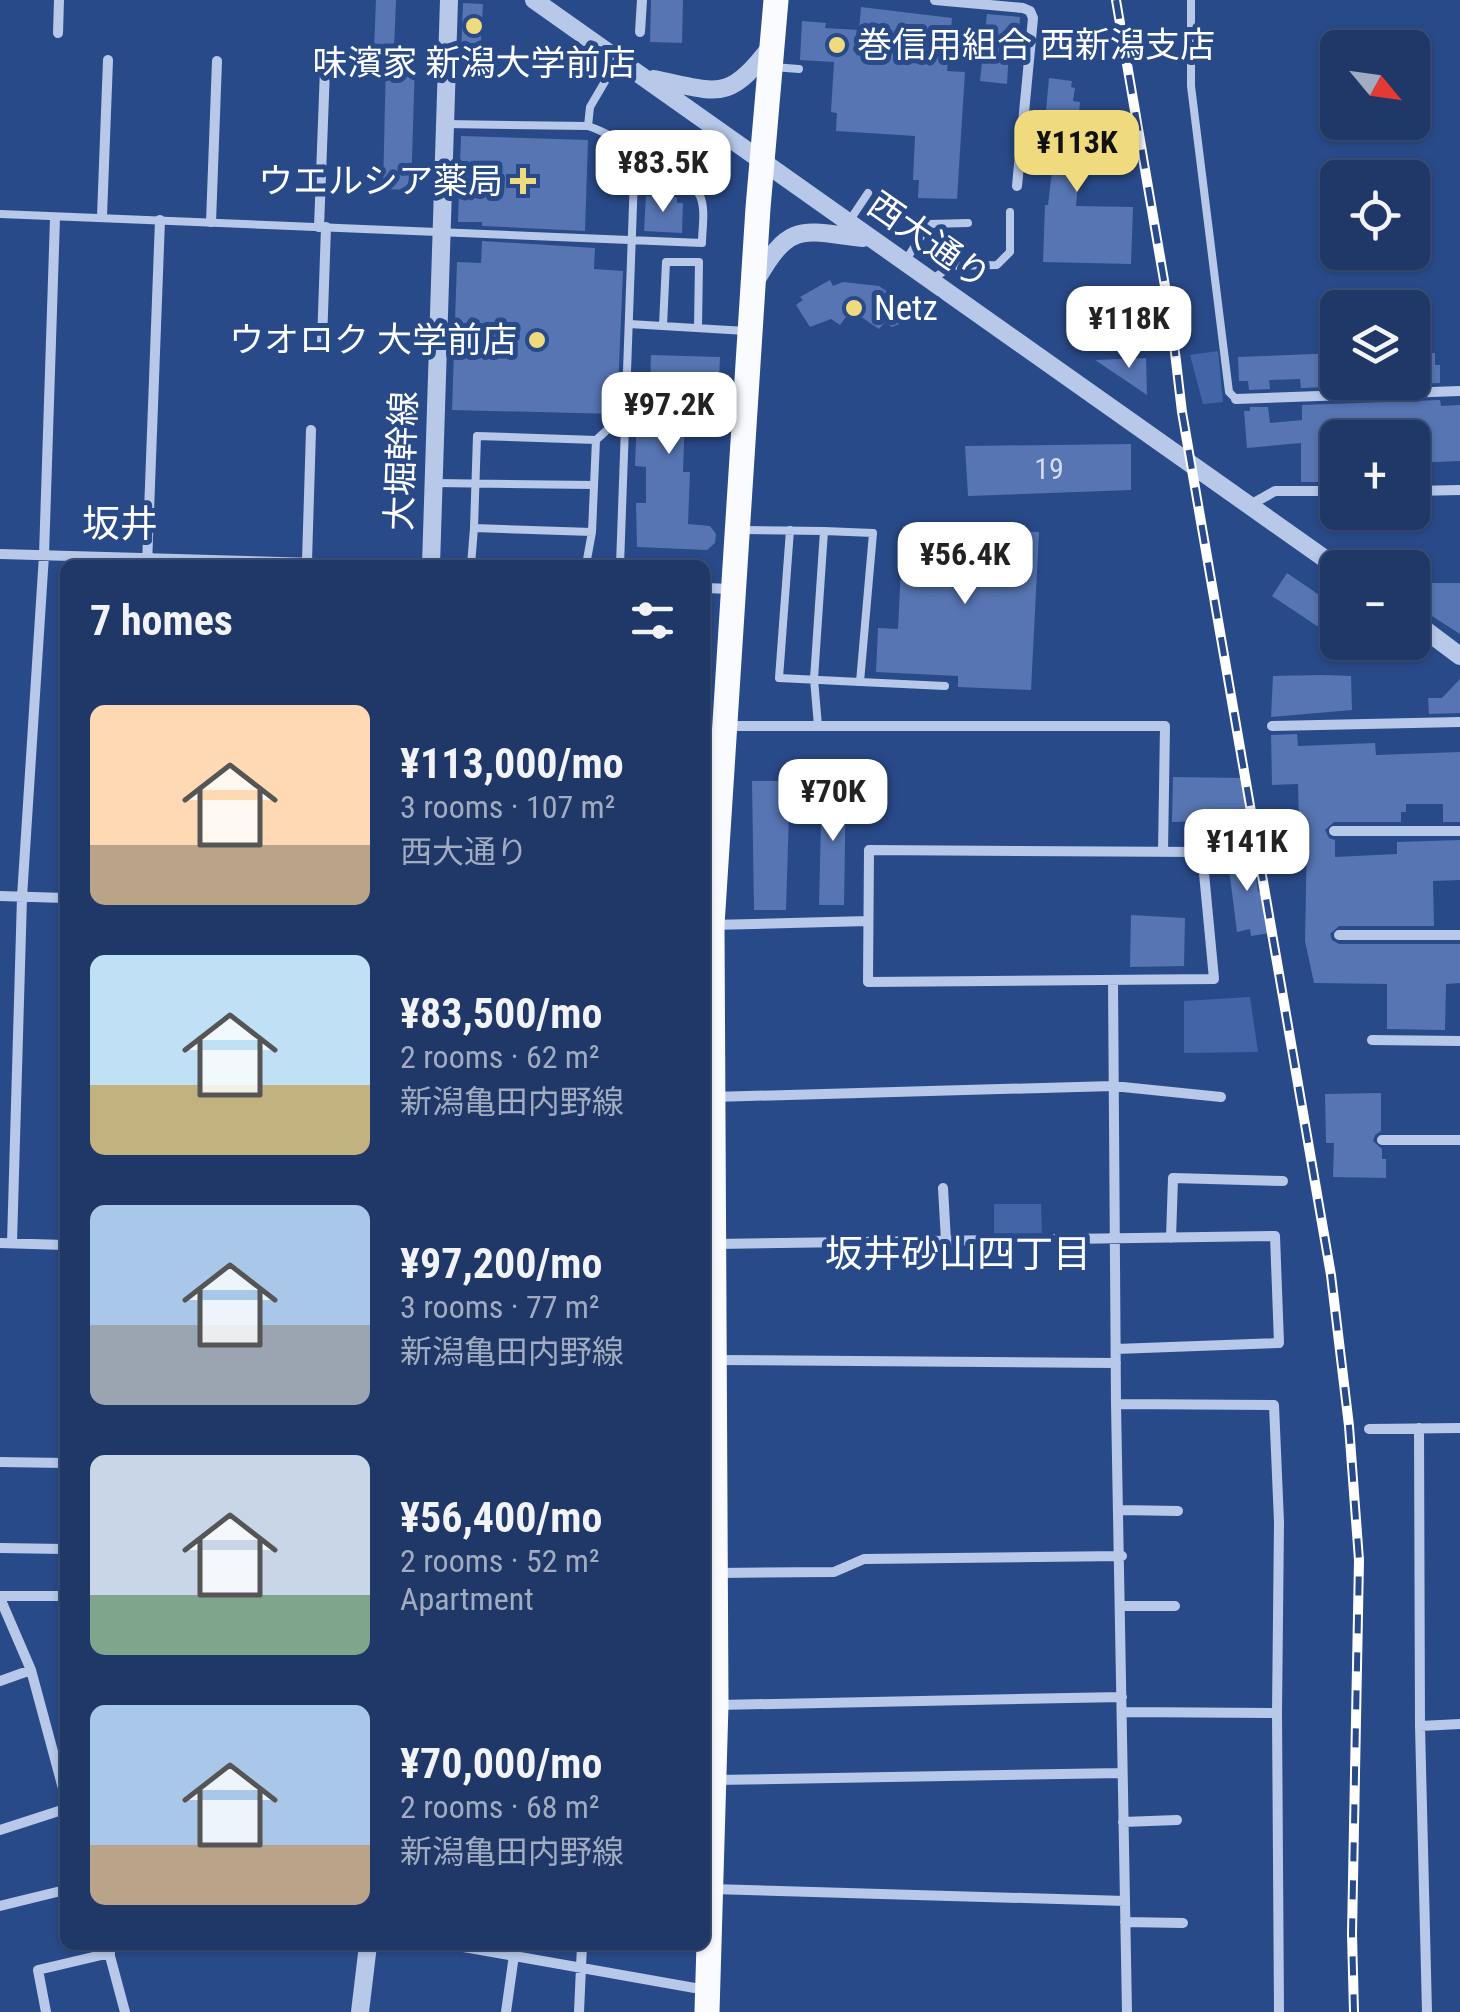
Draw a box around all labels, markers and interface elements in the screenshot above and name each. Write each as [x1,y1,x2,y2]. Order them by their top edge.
marker: 味濱家 新潟大学前店 [463,15,485,37]
place label: 巻信用組合 西新潟支店 [857,25,1215,66]
north arrow [1320,30,1430,140]
map controls [1320,30,1430,660]
marker: 巻信用組合 西新潟支店 [826,34,848,56]
place label: 味濱家 新潟大学前店 [312,43,636,84]
pin: ¥113K [1007,110,1147,195]
text: ¥113K [1036,123,1118,161]
pin: ¥83.5K [582,130,744,215]
text: ¥83.5K [618,143,708,181]
button: locate [1320,160,1430,270]
place label: ウエルシア薬局 [258,161,503,202]
marker: ウエルシア薬局 [512,170,534,192]
street label: 西大通り [860,184,998,298]
pin: ¥118K [1059,286,1199,371]
place label: Netz [874,288,938,329]
button: layers [1320,290,1430,400]
marker: Netz [843,297,865,319]
text: ¥118K [1088,299,1170,337]
place label: ウオロク 大学前店 [229,320,517,361]
marker: ウオロク 大学前店 [526,329,548,351]
pin: ¥97.2K [588,372,750,457]
text: ¥97.2K [624,385,714,423]
street label: 大堀幹線 [379,390,425,532]
button: + [1320,420,1430,530]
house number: 19 [1034,451,1064,486]
district label: 坂井 [82,502,158,546]
pin: ¥56.4K [884,522,1046,607]
text: ¥56.4K [920,535,1010,573]
button: − [1320,550,1430,660]
icon: filters [625,593,680,648]
text: 7 homes [90,596,233,645]
text: ¥113,000/mo [400,739,624,788]
icon: home [170,745,290,865]
pin: ¥70K [774,759,892,844]
text: ¥70K [800,772,866,810]
text: 3 rooms · 107 m² [400,788,615,826]
pin: ¥141K [1177,809,1317,894]
text: ¥141K [1206,822,1288,860]
text: 西大通り [400,833,528,871]
text: ¥83,500/mo [400,989,602,1038]
icon: home [170,995,290,1115]
text: 2 rooms · 62 m² [400,1038,599,1076]
text: 新潟亀田内野線 [400,1083,624,1121]
district label: 坂井砂山四丁目 [825,1232,1091,1276]
text: ¥97,200/mo [400,1239,602,1288]
icon: home [170,1245,290,1365]
text: 3 rooms · 77 m² [400,1288,599,1326]
text: 新潟亀田内野線 [400,1333,624,1371]
text: ¥56,400/mo [400,1493,602,1542]
icon: home [170,1495,290,1615]
text: 2 rooms · 52 m² [400,1542,599,1580]
text: Apartment [400,1580,534,1618]
text: ¥70,000/mo [400,1739,602,1788]
icon: home [170,1745,290,1865]
text: 2 rooms · 68 m² [400,1788,599,1826]
text: 新潟亀田内野線 [400,1833,624,1871]

